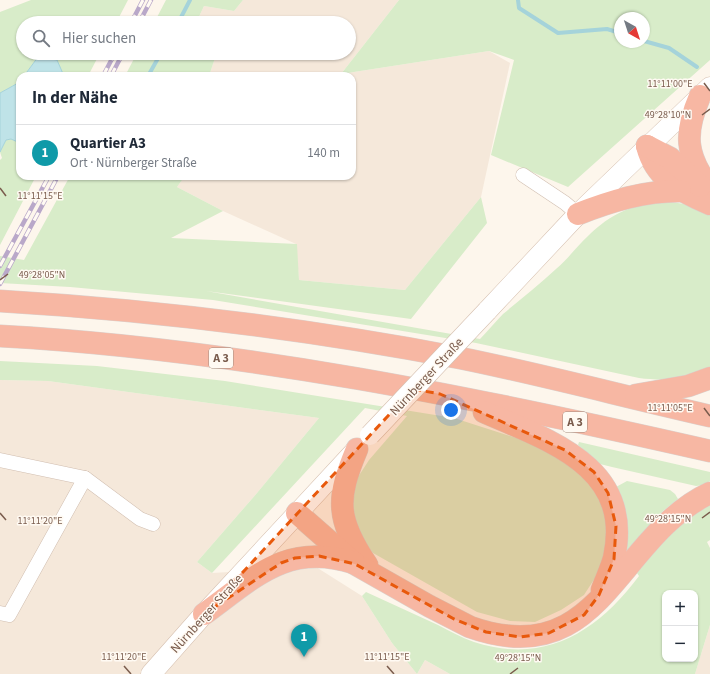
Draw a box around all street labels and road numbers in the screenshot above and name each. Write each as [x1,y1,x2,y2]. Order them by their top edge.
street label: Nürnberger Straße [386,334,468,420]
road number: A 3 [209,348,233,368]
road number: A 3 [563,412,587,432]
street label: Nürnberger Straße [166,570,247,657]

